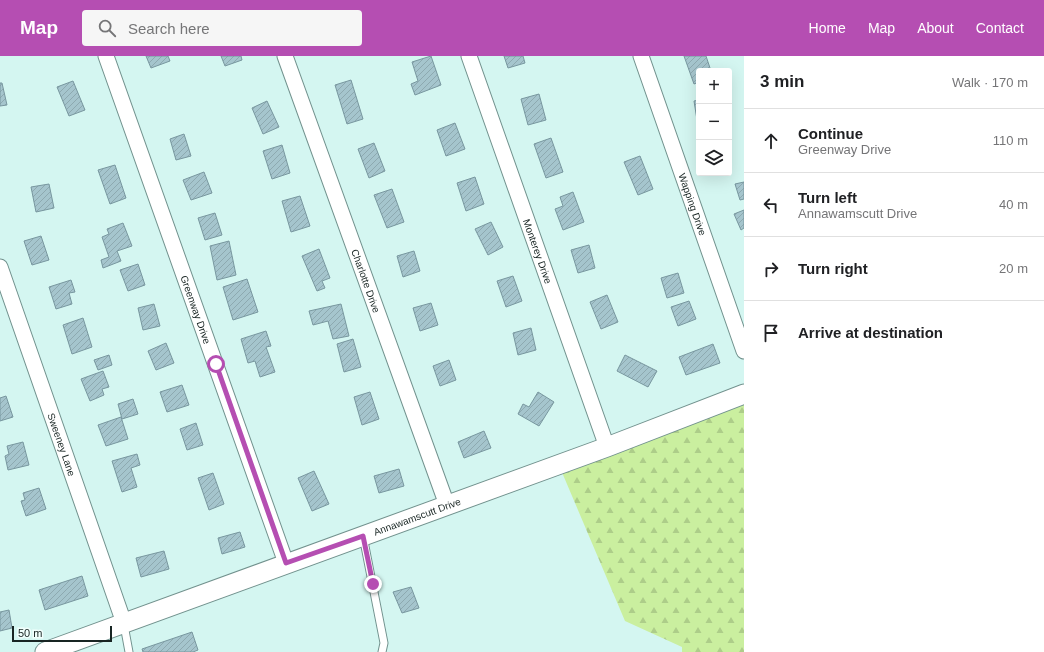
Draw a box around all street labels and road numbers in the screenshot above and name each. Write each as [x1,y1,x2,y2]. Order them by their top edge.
street label: Wapping Drive [677,172,709,237]
street label: Monterey Drive [521,217,555,285]
street label: Charlotte Drive [350,248,383,315]
street label: Greenway Drive [179,274,213,346]
street label: Sweeney Lane [46,411,78,478]
street label: Annawamscutt Drive [372,495,462,537]

